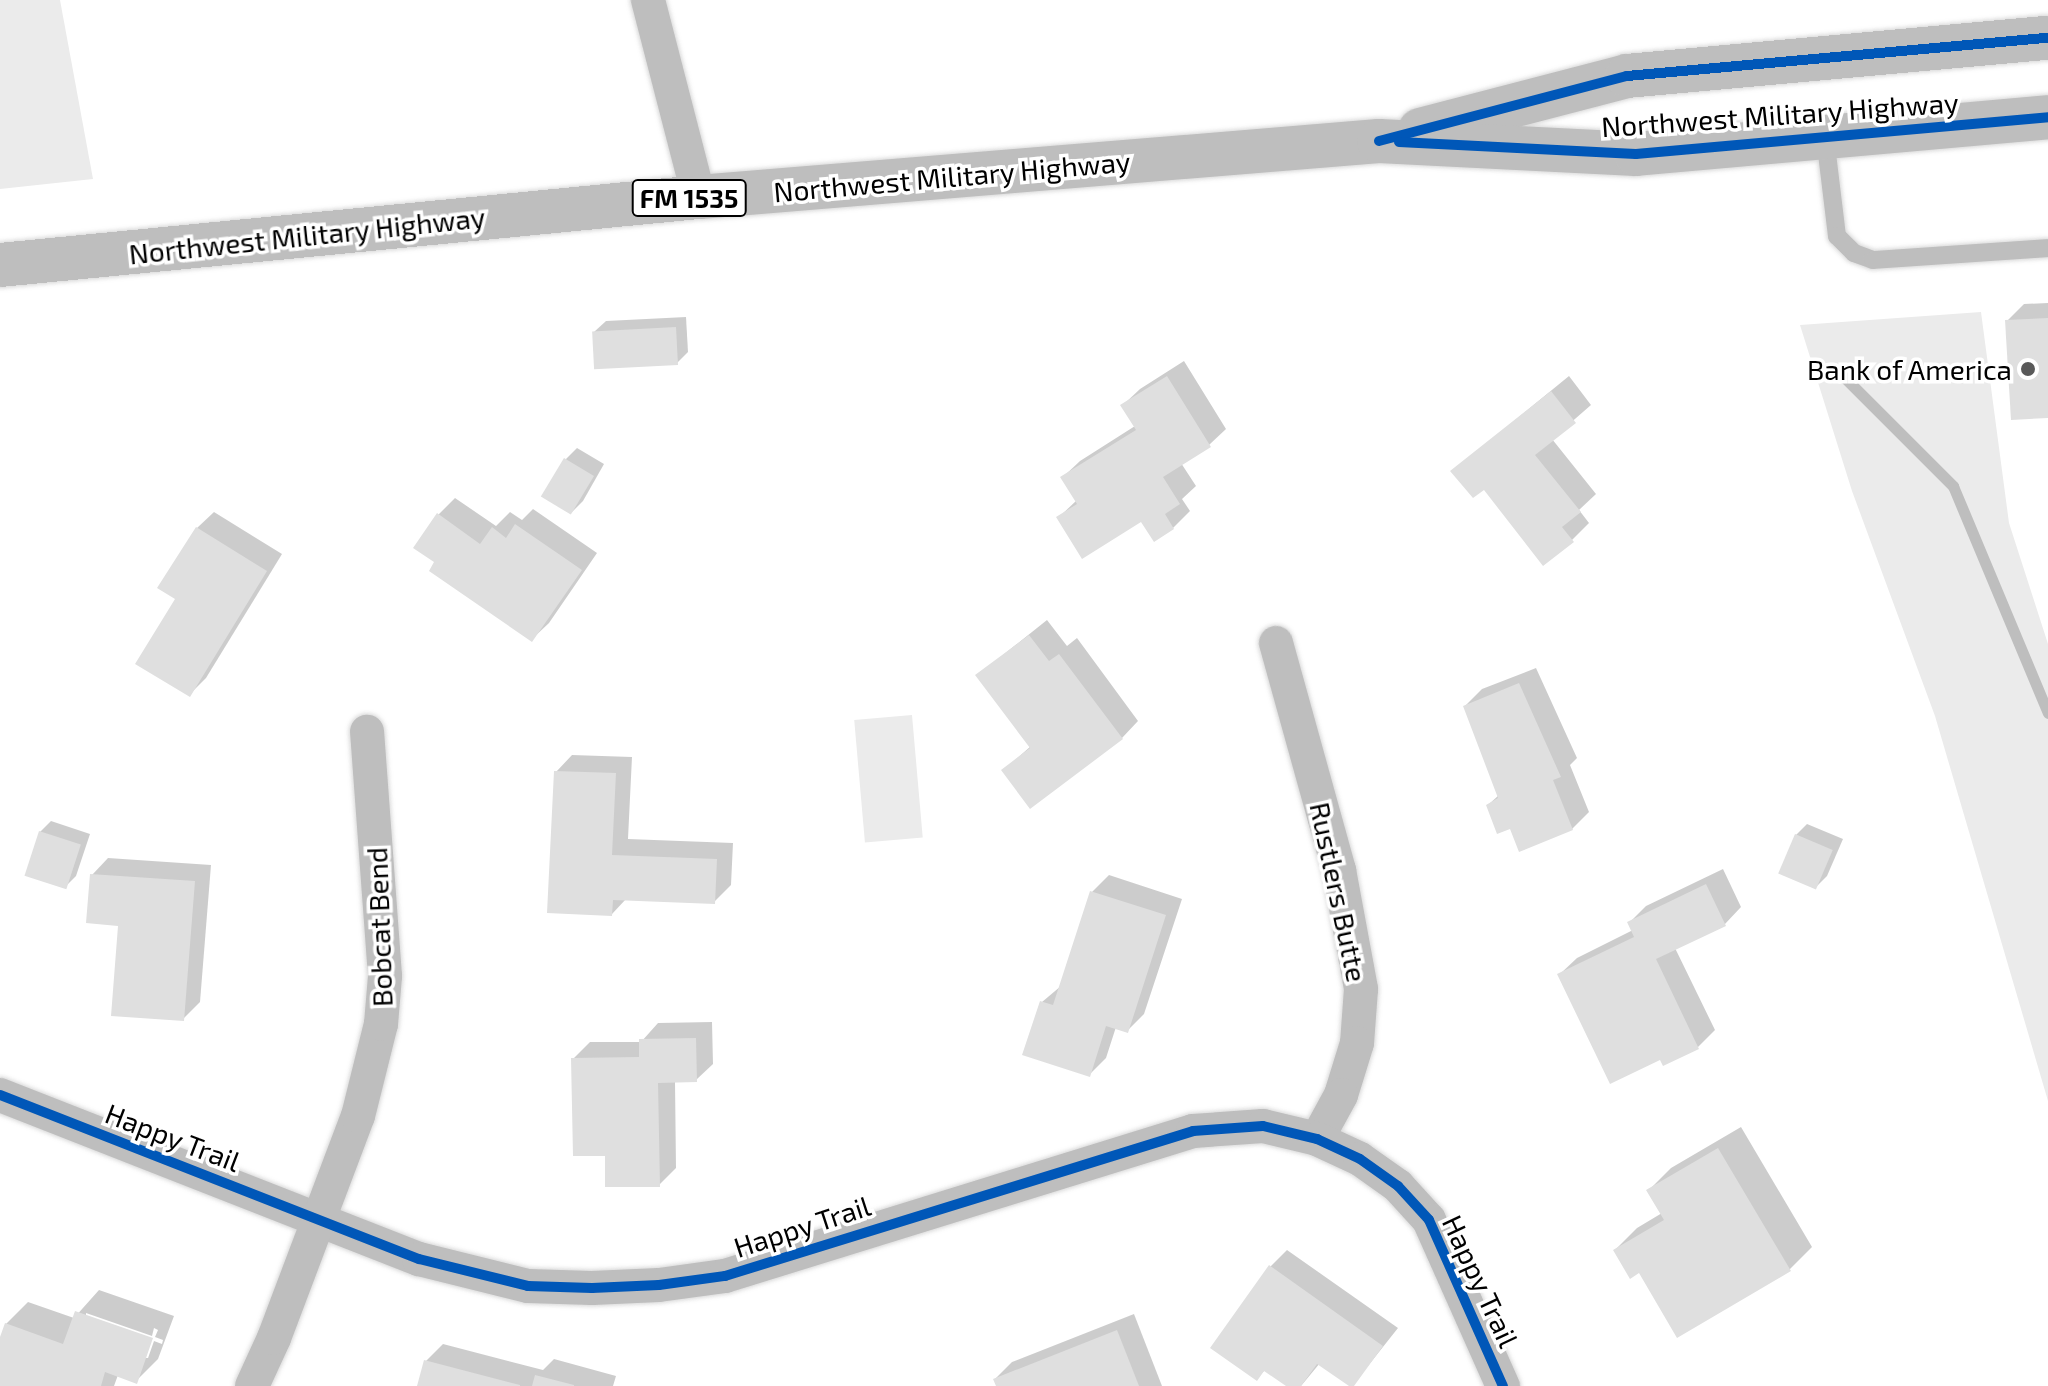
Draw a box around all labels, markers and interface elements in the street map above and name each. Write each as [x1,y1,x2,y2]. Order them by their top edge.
street label: Northwest Military Highway [1600,85,1960,143]
street label: Northwest Military Highway [772,144,1132,208]
road number: FM 1535 [631,176,747,220]
street label: Northwest Military Highway [127,200,487,270]
place label: Bank of America [1806,352,2012,386]
marker: Bank of America [2019,360,2037,378]
street label: Rustlers Butte [1304,799,1374,985]
street label: Bobcat Bend [359,847,399,1007]
street label: Happy Trail [100,1096,246,1178]
street label: Happy Trail [729,1188,875,1264]
street label: Happy Trail [1436,1209,1526,1353]

